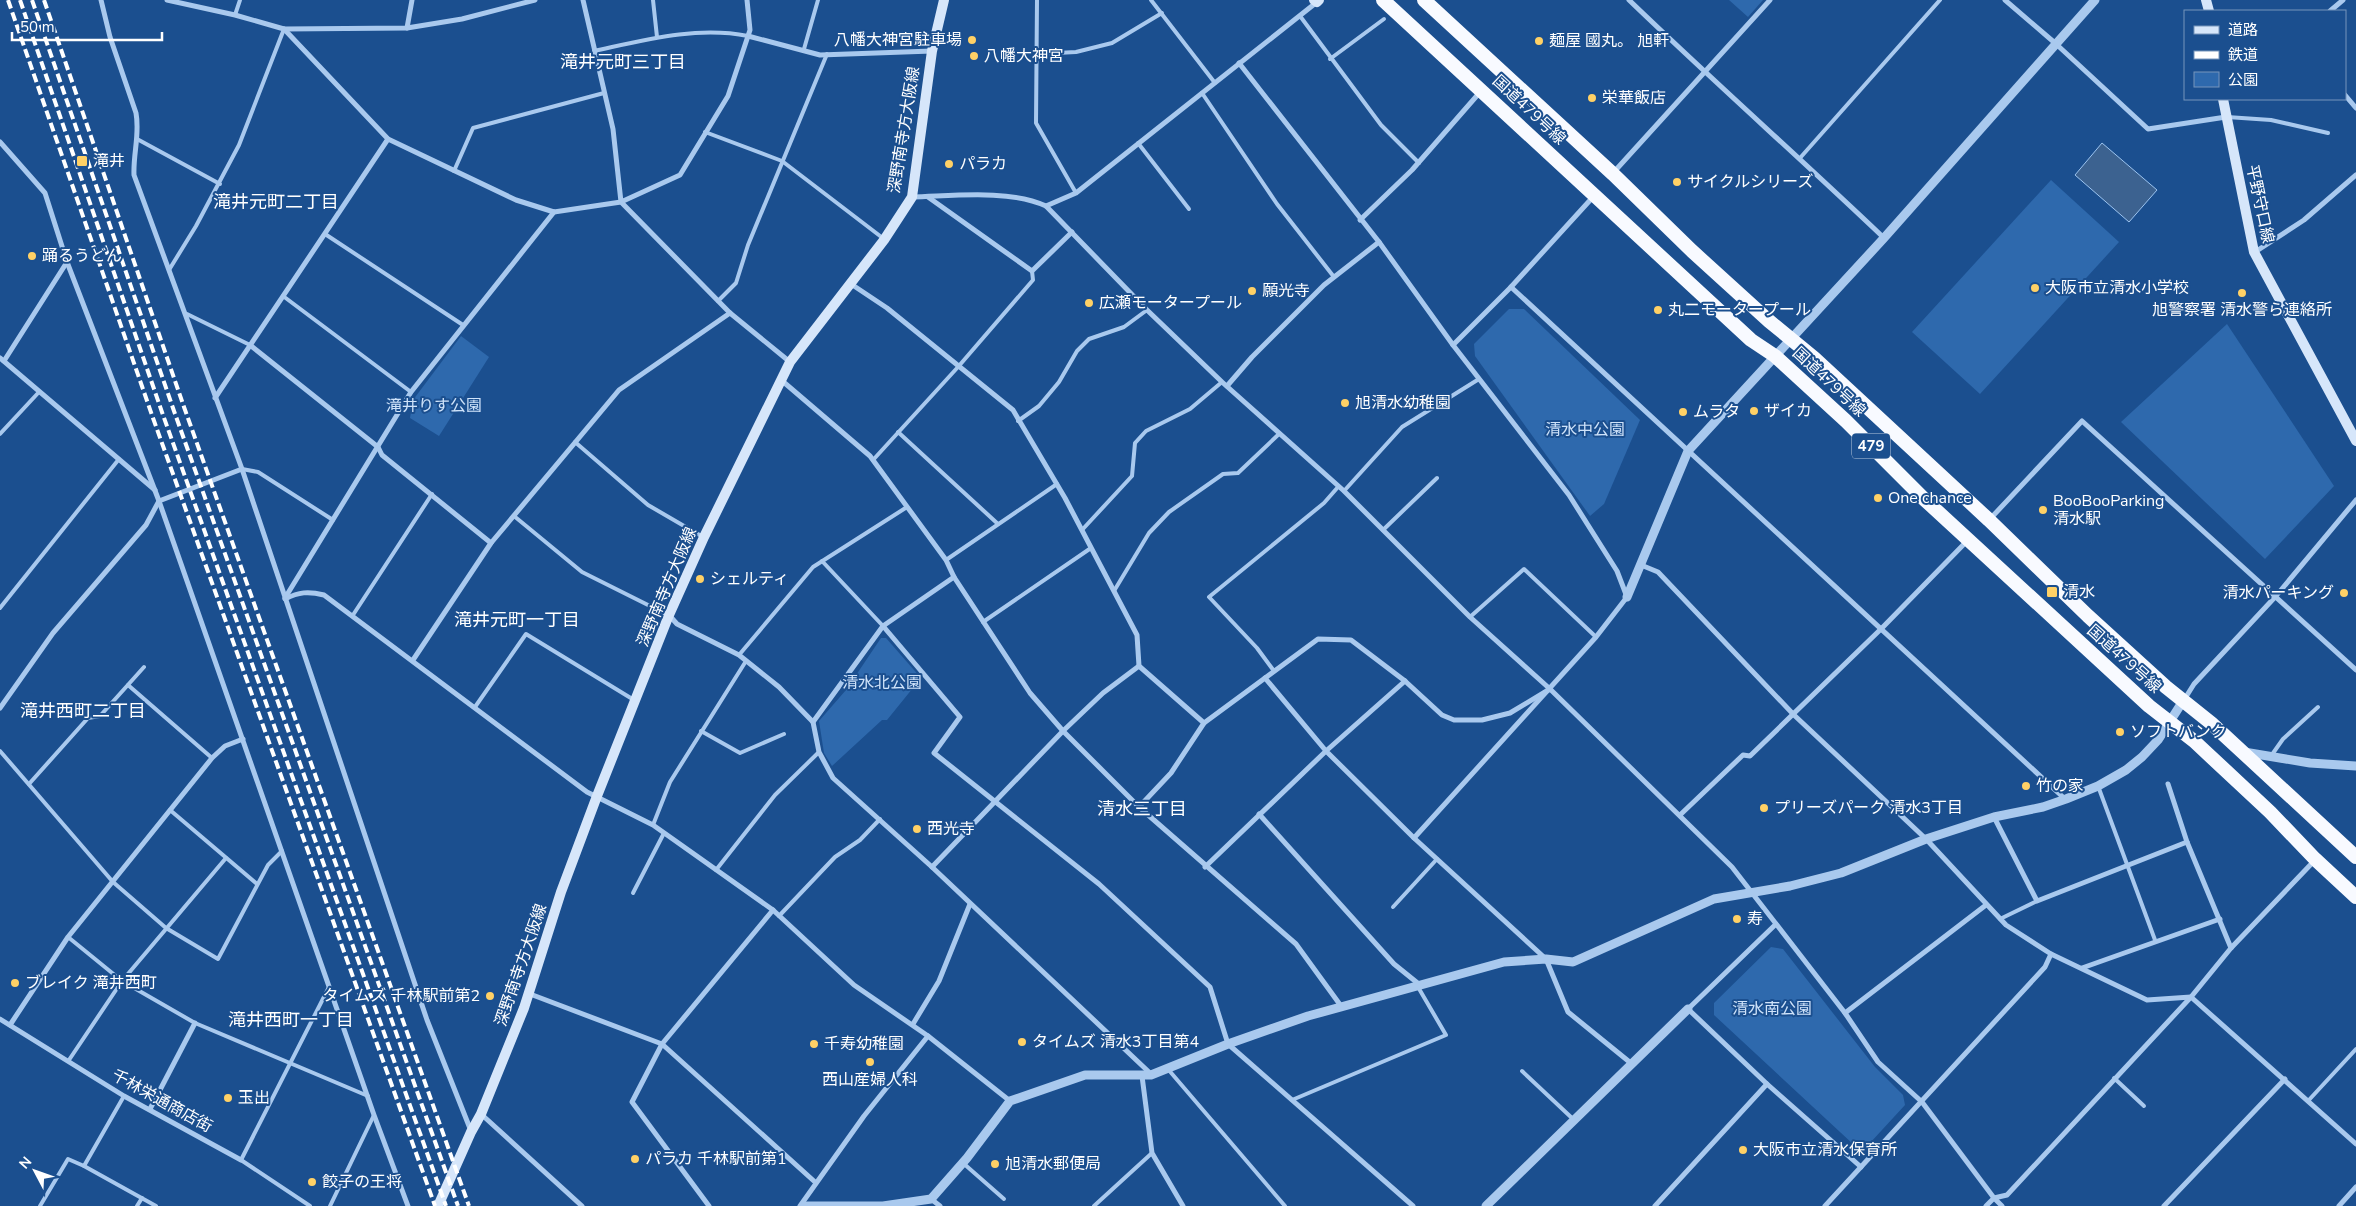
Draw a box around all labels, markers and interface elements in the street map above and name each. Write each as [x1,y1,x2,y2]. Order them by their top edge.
scale bar [12,10,162,42]
legend [2184,10,2346,100]
text: 50 m [20,17,55,37]
text: 道路 [2228,20,2258,40]
place label: 八幡大神宮駐車場 [834,29,962,51]
place label: 麺屋 國丸。 旭軒 [1549,30,1669,52]
marker: 八幡大神宮駐車場 [966,34,978,46]
marker: 麺屋 國丸。 旭軒 [1533,35,1545,47]
place label: 八幡大神宮 [984,45,1064,67]
text: 鉄道 [2228,45,2258,65]
district label: 滝井元町三丁目 [560,50,686,74]
marker: 八幡大神宮 [968,50,980,62]
street label: 深野南寺方大阪線 [883,65,925,195]
street label: 国道479号線 [1488,70,1570,150]
text: 公園 [2228,70,2258,90]
place label: 栄華飯店 [1602,87,1666,109]
marker: 栄華飯店 [1586,92,1598,104]
place label: 滝井 [93,150,125,172]
place label: パラカ [959,153,1007,175]
marker: 滝井 [75,154,89,168]
marker: パラカ [943,158,955,170]
street label: 平野守口線 [2241,163,2279,245]
place label: サイクルシリーズ [1687,171,1813,193]
marker: サイクルシリーズ [1671,176,1683,188]
district label: 滝井元町二丁目 [213,190,339,214]
place label: 踊るうどん [42,245,122,267]
marker: 踊るうどん [26,250,38,262]
place label: 大阪市立清水小学校 [2045,277,2189,299]
place label: 願光寺 [1262,280,1310,302]
marker: 大阪市立清水小学校 [2029,282,2041,294]
marker: 願光寺 [1246,285,1258,297]
marker: 旭警察署 清水警ら連絡所 [2236,287,2248,299]
place label: 広瀬モータープール [1099,292,1242,314]
marker: 広瀬モータープール [1083,297,1095,309]
place label: 丸二モータープール [1668,299,1811,321]
place label: 旭警察署 清水警ら連絡所 [2152,299,2332,321]
marker: 丸二モータープール [1652,304,1664,316]
street label: 国道479号線 [1788,342,1870,422]
place label: 旭清水幼稚園 [1355,392,1451,414]
park label: 滝井りす公園 [386,395,482,417]
marker: 旭清水幼稚園 [1339,397,1351,409]
place label: ザイカ [1764,400,1812,422]
place label: ムラタ [1693,401,1740,423]
marker: ザイカ [1748,405,1760,417]
marker: ムラタ [1677,406,1689,418]
park label: 清水中公園 [1545,419,1625,441]
road number: 479 [1852,434,1890,458]
place label: One chance [1888,487,1972,509]
place label: BooBooParking 清水駅 [2053,490,2164,530]
marker: One chance [1872,492,1884,504]
marker: BooBooParking 清水駅 [2037,504,2049,516]
street label: 深野南寺方大阪線 [632,524,702,650]
place label: シェルティ [710,568,789,590]
marker: シェルティ [694,573,706,585]
place label: 清水 [2063,581,2095,603]
place label: 清水パーキング [2222,582,2334,604]
marker: 清水 [2045,585,2059,599]
marker: 清水パーキング [2338,587,2350,599]
district label: 滝井元町一丁目 [454,608,580,632]
street label: 国道479号線 [2082,620,2166,698]
park label: 清水北公園 [842,672,922,694]
district label: 滝井西町二丁目 [20,699,146,723]
place label: ソフトバンク [2130,721,2227,743]
marker: ソフトバンク [2114,726,2126,738]
place label: 竹の家 [2036,775,2084,797]
marker: 竹の家 [2020,780,2032,792]
district label: 清水三丁目 [1097,797,1187,821]
place label: プリーズパーク 清水3丁目 [1774,797,1963,819]
marker: プリーズパーク 清水3丁目 [1758,802,1770,814]
place label: 西光寺 [927,818,975,840]
marker: 西光寺 [911,823,923,835]
street label: 深野南寺方大阪線 [490,901,552,1029]
place label: 寿 [1747,908,1763,930]
marker: 寿 [1731,913,1743,925]
place label: ブレイク 滝井西町 [25,972,157,994]
marker: ブレイク 滝井西町 [9,977,21,989]
place label: タイムズ 千林駅前第2 [323,985,480,1007]
marker: タイムズ 千林駅前第2 [484,990,496,1002]
park label: 清水南公園 [1732,998,1812,1020]
district label: 滝井西町一丁目 [228,1008,354,1032]
place label: タイムズ 清水3丁目第4 [1032,1031,1199,1053]
place label: 千寿幼稚園 [824,1033,904,1055]
marker: タイムズ 清水3丁目第4 [1016,1036,1028,1048]
marker: 千寿幼稚園 [808,1038,820,1050]
marker: 西山産婦人科 [864,1056,876,1068]
street label: 千林栄通商店街 [108,1064,216,1138]
place label: 西山産婦人科 [822,1069,918,1091]
place label: 玉出 [238,1087,270,1109]
marker: 玉出 [222,1092,234,1104]
place label: 大阪市立清水保育所 [1753,1139,1897,1161]
marker: 大阪市立清水保育所 [1737,1144,1749,1156]
north arrow [10,1146,60,1196]
place label: パラカ 千林駅前第1 [645,1148,787,1170]
text: N [15,1153,36,1173]
marker: パラカ 千林駅前第1 [629,1153,641,1165]
place label: 旭清水郵便局 [1005,1153,1101,1175]
marker: 旭清水郵便局 [989,1158,1001,1170]
place label: 餃子の王将 [322,1171,402,1193]
marker: 餃子の王将 [306,1176,318,1188]

